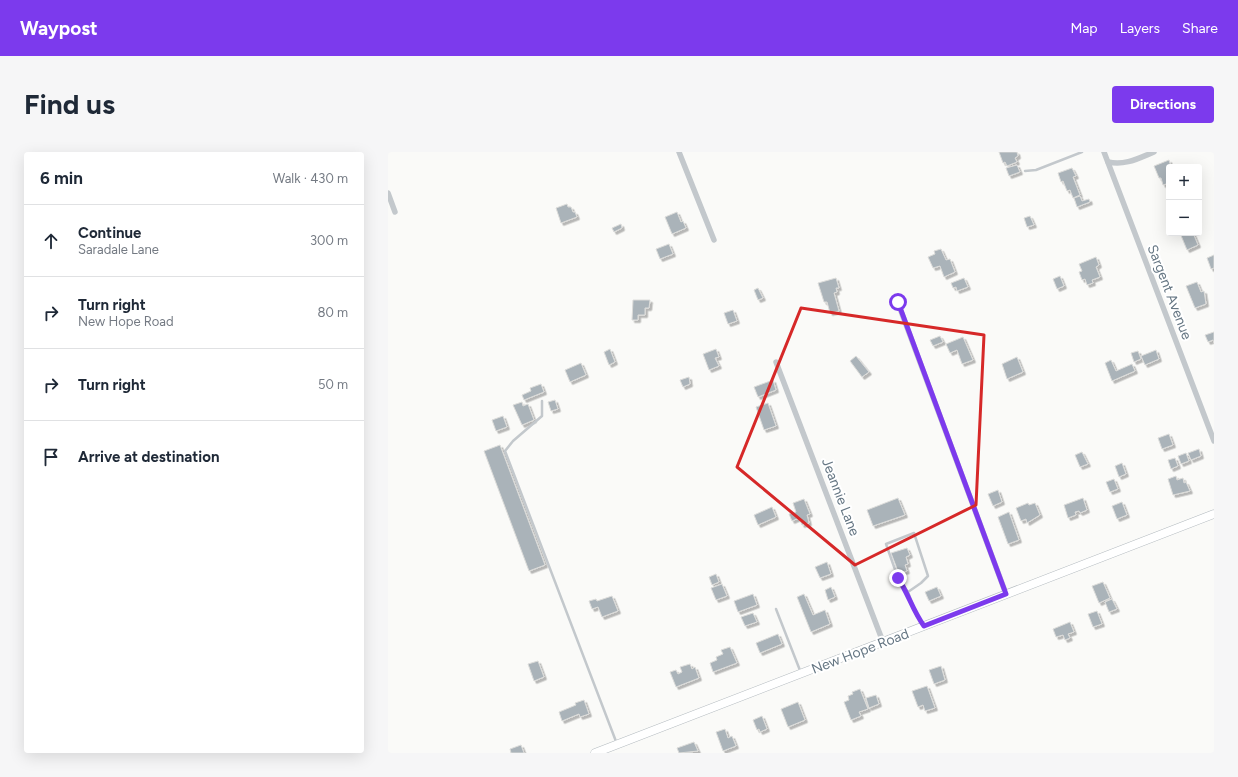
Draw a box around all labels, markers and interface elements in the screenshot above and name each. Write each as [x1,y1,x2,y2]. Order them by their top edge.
text: Waypost [20,17,98,40]
text: Map [1070,20,1098,37]
text: Layers [1120,20,1160,37]
text: Share [1182,20,1218,37]
button: Directions [1112,86,1214,123]
text: Find us [24,87,115,121]
map controls [1166,164,1202,236]
button: + [1166,164,1202,200]
text: 6 min [40,168,83,188]
text: Walk · 430 m [273,171,348,186]
button: − [1166,200,1202,236]
text: Continue [78,224,141,242]
icon: ahead [40,230,62,252]
text: 300 m [310,233,348,248]
text: Saradale Lane [78,242,159,257]
street label: Sargent Avenue [1144,242,1196,342]
route start [889,293,907,311]
text: Turn right [78,296,146,314]
icon: right [40,302,62,324]
text: 80 m [317,305,348,320]
text: New Hope Road [78,314,174,329]
icon: right [40,374,62,396]
text: Turn right [78,376,146,394]
text: 50 m [318,377,348,392]
icon: arrive [40,446,62,468]
text: Arrive at destination [78,448,219,466]
street label: Jeannie Lane [818,456,863,539]
route end [889,569,907,587]
street label: New Hope Road [809,625,911,678]

